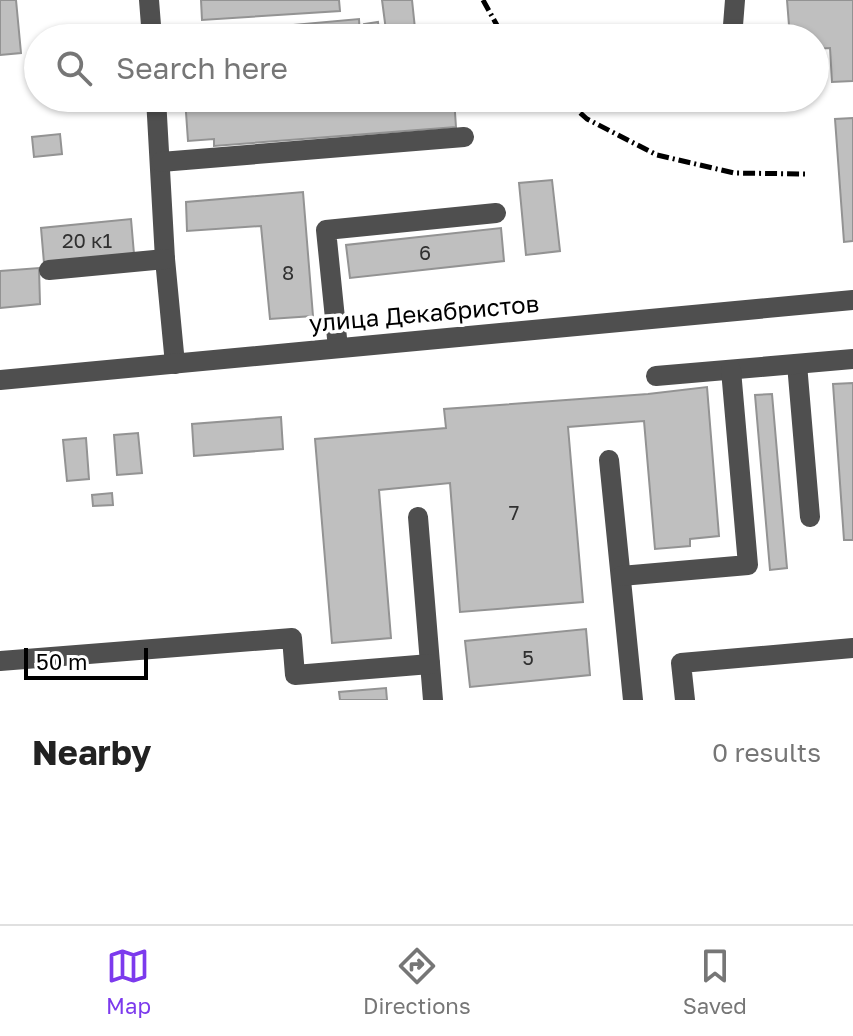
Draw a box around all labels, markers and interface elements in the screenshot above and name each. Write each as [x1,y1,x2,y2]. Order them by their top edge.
search box [24,24,829,112]
icon: search [52,46,96,90]
text: Search here [116,50,288,86]
house number: 20 к1 [62,228,112,252]
house number: 6 [419,240,431,264]
house number: 8 [282,260,294,284]
street label: улица Декабристов [308,288,540,337]
house number: 7 [509,500,519,524]
scale bar [24,644,148,680]
house number: 5 [522,645,534,669]
text: 50 m [36,648,87,675]
text: Nearby [32,732,152,772]
text: 0 results [712,737,821,768]
tab: Map [106,944,151,1019]
tab: Directions [363,944,471,1019]
tab: Saved [683,944,747,1019]

